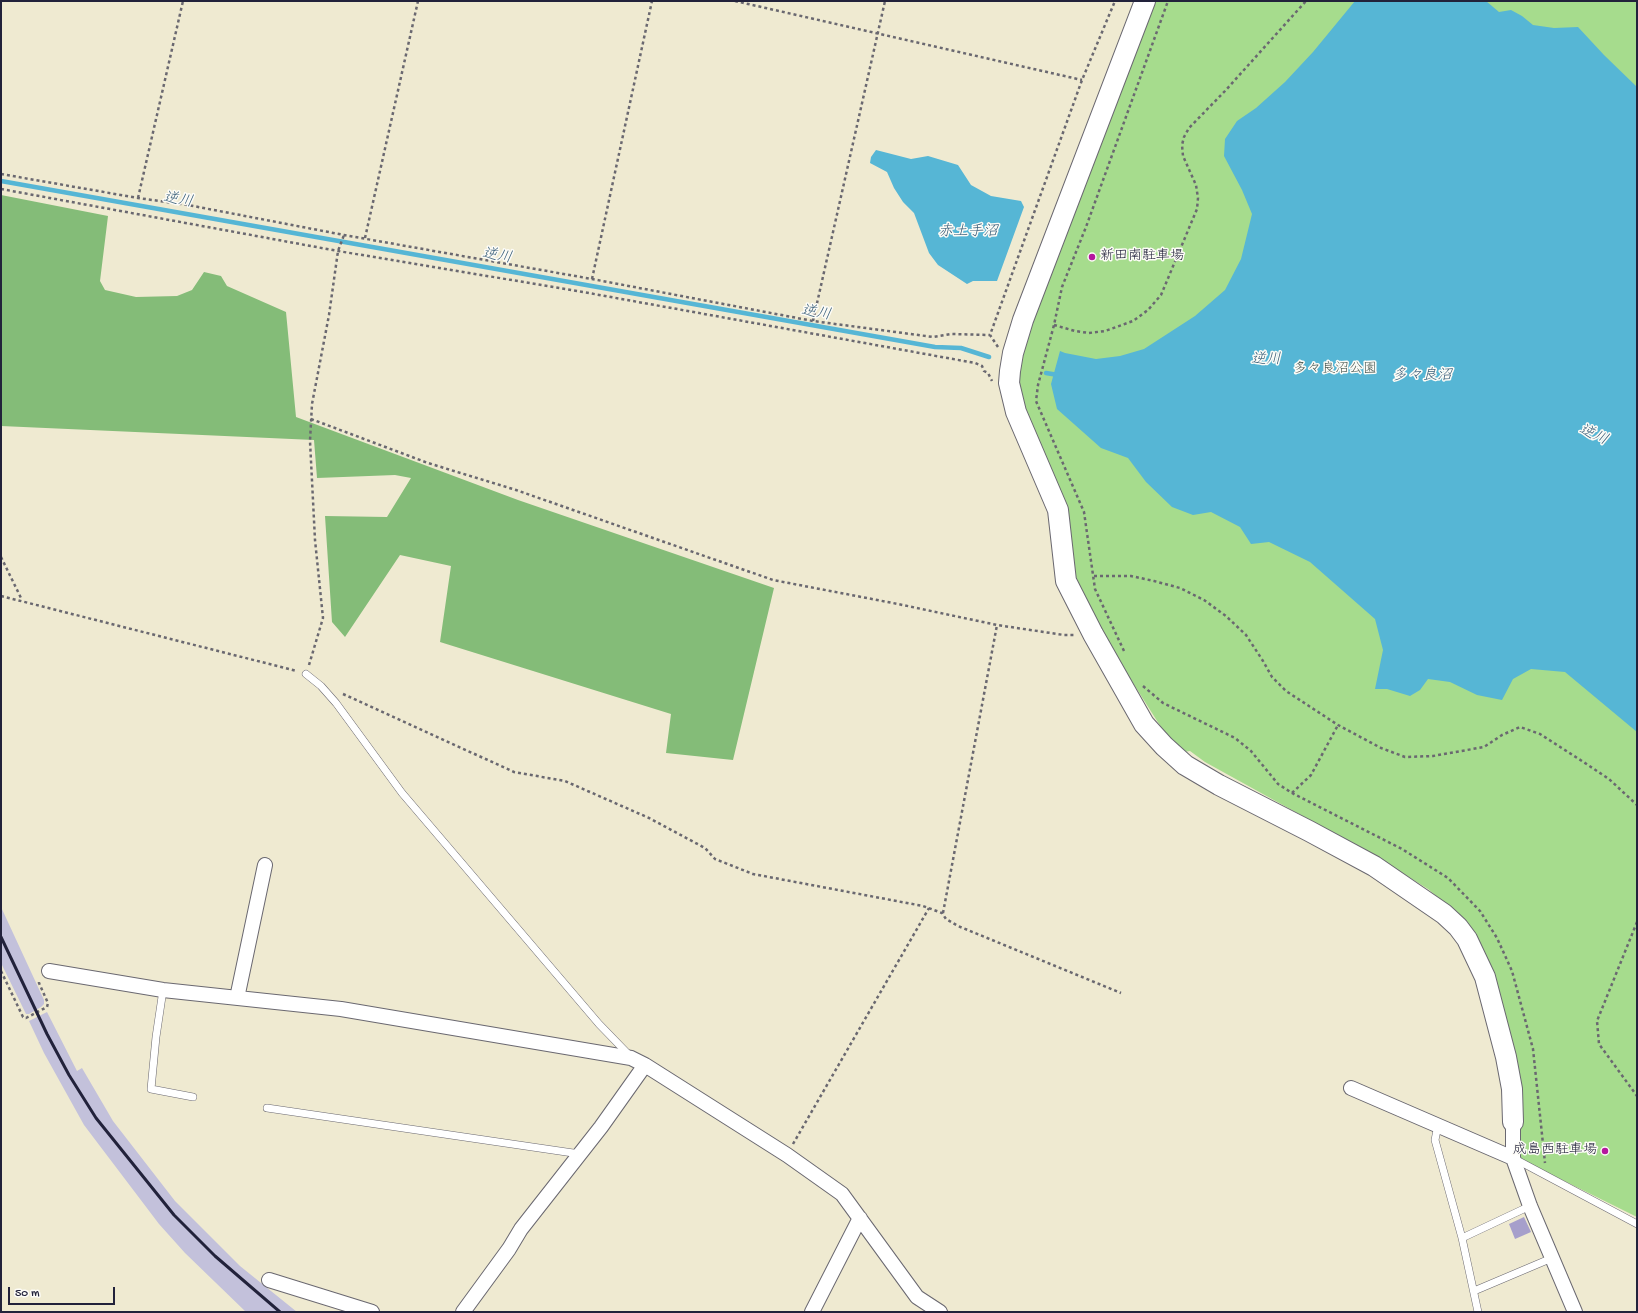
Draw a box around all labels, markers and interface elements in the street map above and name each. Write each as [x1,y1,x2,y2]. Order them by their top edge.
water label: 逆川 [162,190,194,212]
water label: 赤土手沼 [938,224,998,242]
water label: 逆川 [481,246,513,268]
place label: 新田南駐車場 [1100,249,1184,265]
marker: 新田南駐車場 [1087,252,1097,262]
water label: 逆川 [800,303,832,325]
water label: 逆川 [1251,352,1281,370]
park label: 多々良沼公園 [1293,362,1377,378]
water label: 多々良沼 [1392,368,1452,386]
water label: 逆川 [1576,422,1610,450]
place label: 成島西駐車場 [1513,1143,1597,1159]
marker: 成島西駐車場 [1600,1146,1610,1156]
scale bar [10,1279,117,1305]
text: 50 m [15,1287,40,1301]

